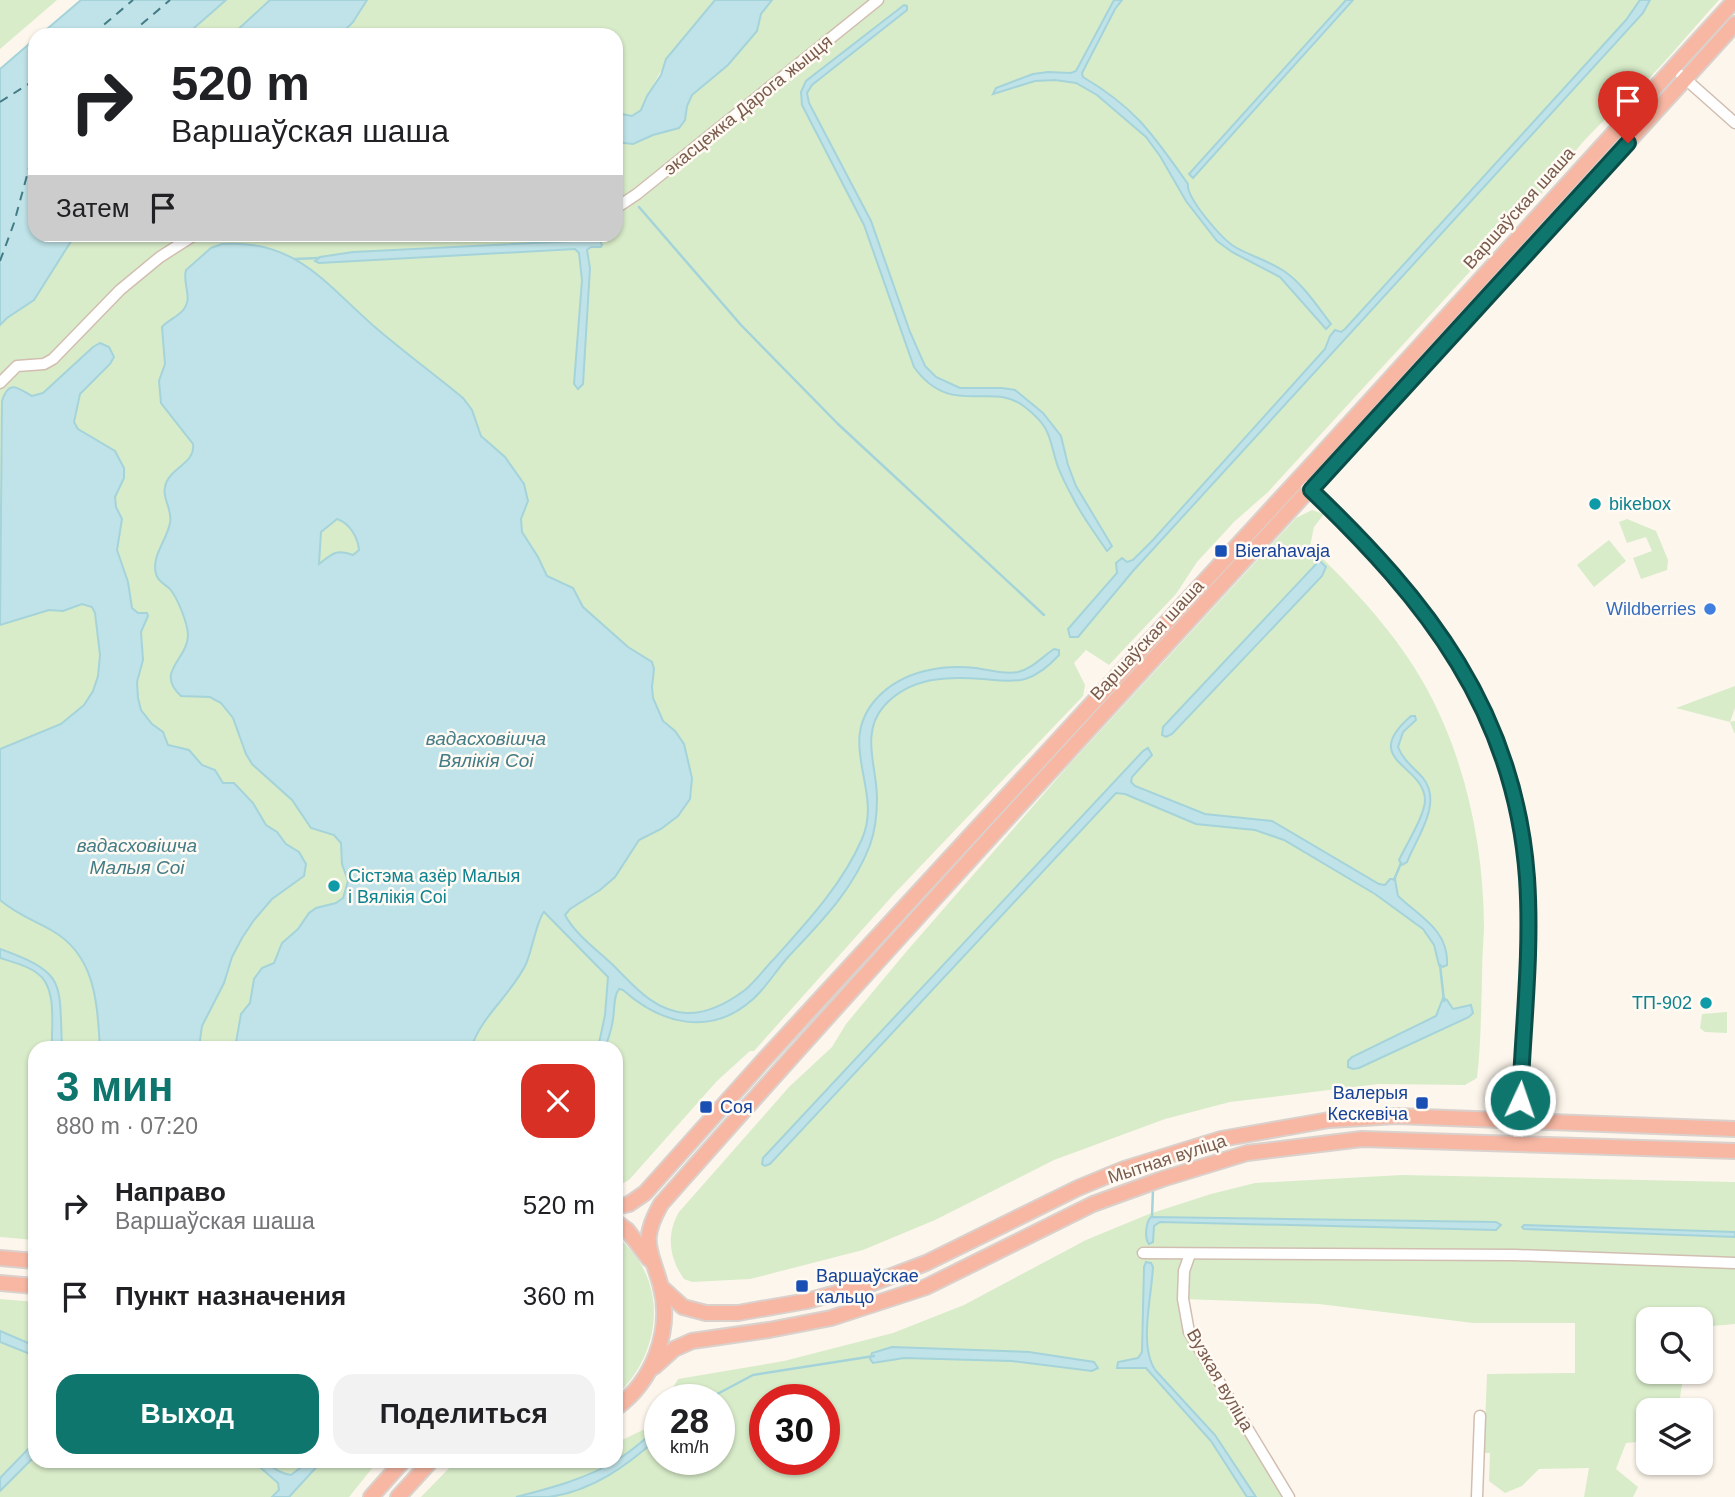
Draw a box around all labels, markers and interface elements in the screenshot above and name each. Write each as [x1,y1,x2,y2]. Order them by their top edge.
street label: экасцежка Дарога жыцця [660,31,836,179]
icon: right [56,56,147,147]
text: 520 m [171,56,310,110]
pin [1598,71,1658,143]
icon: arrive [1609,82,1647,120]
text: Варшаўская шаша [171,113,449,149]
street label: Варшаўская шаша [1459,142,1579,273]
icon: arrive [144,189,182,227]
text: Затем [56,193,130,223]
place label: bikebox [1609,494,1671,514]
marker: bikebox [1587,496,1603,512]
place label: Bierahavaja [1235,541,1331,561]
marker: Bierahavaja [1213,543,1229,559]
street label: Варшаўская шаша [1086,575,1208,704]
place label: Wildberries [1606,599,1696,619]
marker: Wildberries [1702,601,1718,617]
water label: вадасховішча Вялікія Соі [426,728,546,771]
water label: вадасховішча Малыя Соі [77,835,197,878]
place label: Сістэма азёр Малыя і Вялікія Соі [348,866,520,907]
marker: Сістэма азёр Малыя і Вялікія Соі [326,878,342,894]
place label: ТП-902 [1632,993,1692,1013]
marker: ТП-902 [1698,995,1714,1011]
text: 3 мин [56,1063,173,1110]
position arrow [1483,1063,1557,1137]
button: close [521,1064,595,1138]
place label: Валерыя Кескевіча [1327,1083,1409,1124]
marker: Валерыя Кескевіча [1414,1095,1430,1111]
place label: Соя [720,1097,753,1117]
marker: Соя [698,1099,714,1115]
text: 880 m · 07:20 [56,1113,198,1139]
street label: Мытная вуліца [1105,1130,1230,1188]
text: Направо [115,1177,226,1207]
icon: right [56,1187,94,1225]
text: 520 m [523,1190,595,1220]
text: Варшаўская шаша [115,1208,315,1234]
place label: Варшаўскае кальцо [816,1266,919,1307]
icon: arrive [56,1278,94,1316]
marker: Варшаўскае кальцо [794,1278,810,1294]
text: Пункт назначения [115,1281,346,1311]
text: 360 m [523,1281,595,1311]
map controls [1636,1307,1713,1475]
button: search [1636,1307,1713,1384]
street label: Вузкая вуліца [1183,1325,1258,1436]
button: Выход [56,1374,319,1454]
button: Поделиться [333,1374,595,1454]
speed limit sign: 30 [749,1384,840,1475]
button: layers [1636,1398,1713,1475]
text: 28 [670,1401,709,1440]
text: km/h [670,1437,709,1457]

